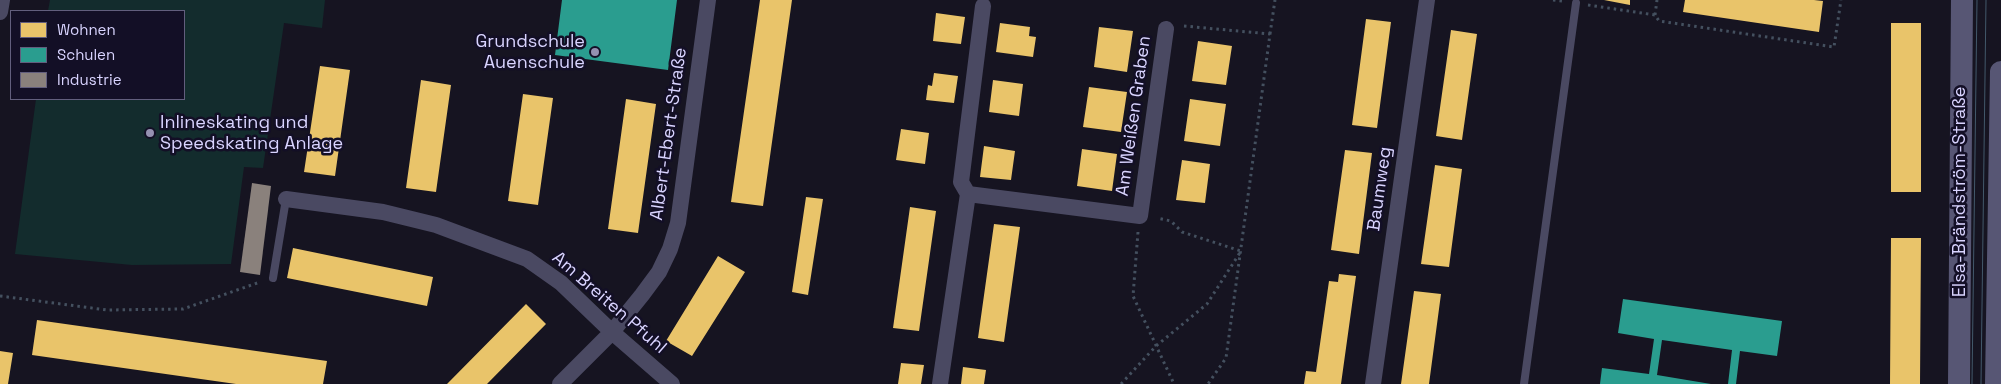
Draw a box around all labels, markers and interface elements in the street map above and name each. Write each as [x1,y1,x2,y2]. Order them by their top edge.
legend [10,10,185,100]
text: Wohnen [57,20,116,39]
place label: Grundschule Auenschule [475,31,585,74]
street label: Am Weißen Graben [1112,34,1156,198]
text: Schulen [57,45,115,64]
marker: Grundschule Auenschule [589,46,601,58]
street label: Albert-Ebert-Straße [646,46,692,222]
text: Industrie [57,70,122,89]
street label: Elsa-Brändström-Straße [1949,87,1971,297]
place label: Inlineskating und Speedskating Anlage [160,112,343,154]
marker: Inlineskating und Speedskating Anlage [144,127,156,139]
street label: Baumweg [1363,145,1397,233]
street label: Am Breiten Pfuhl [547,247,671,359]

